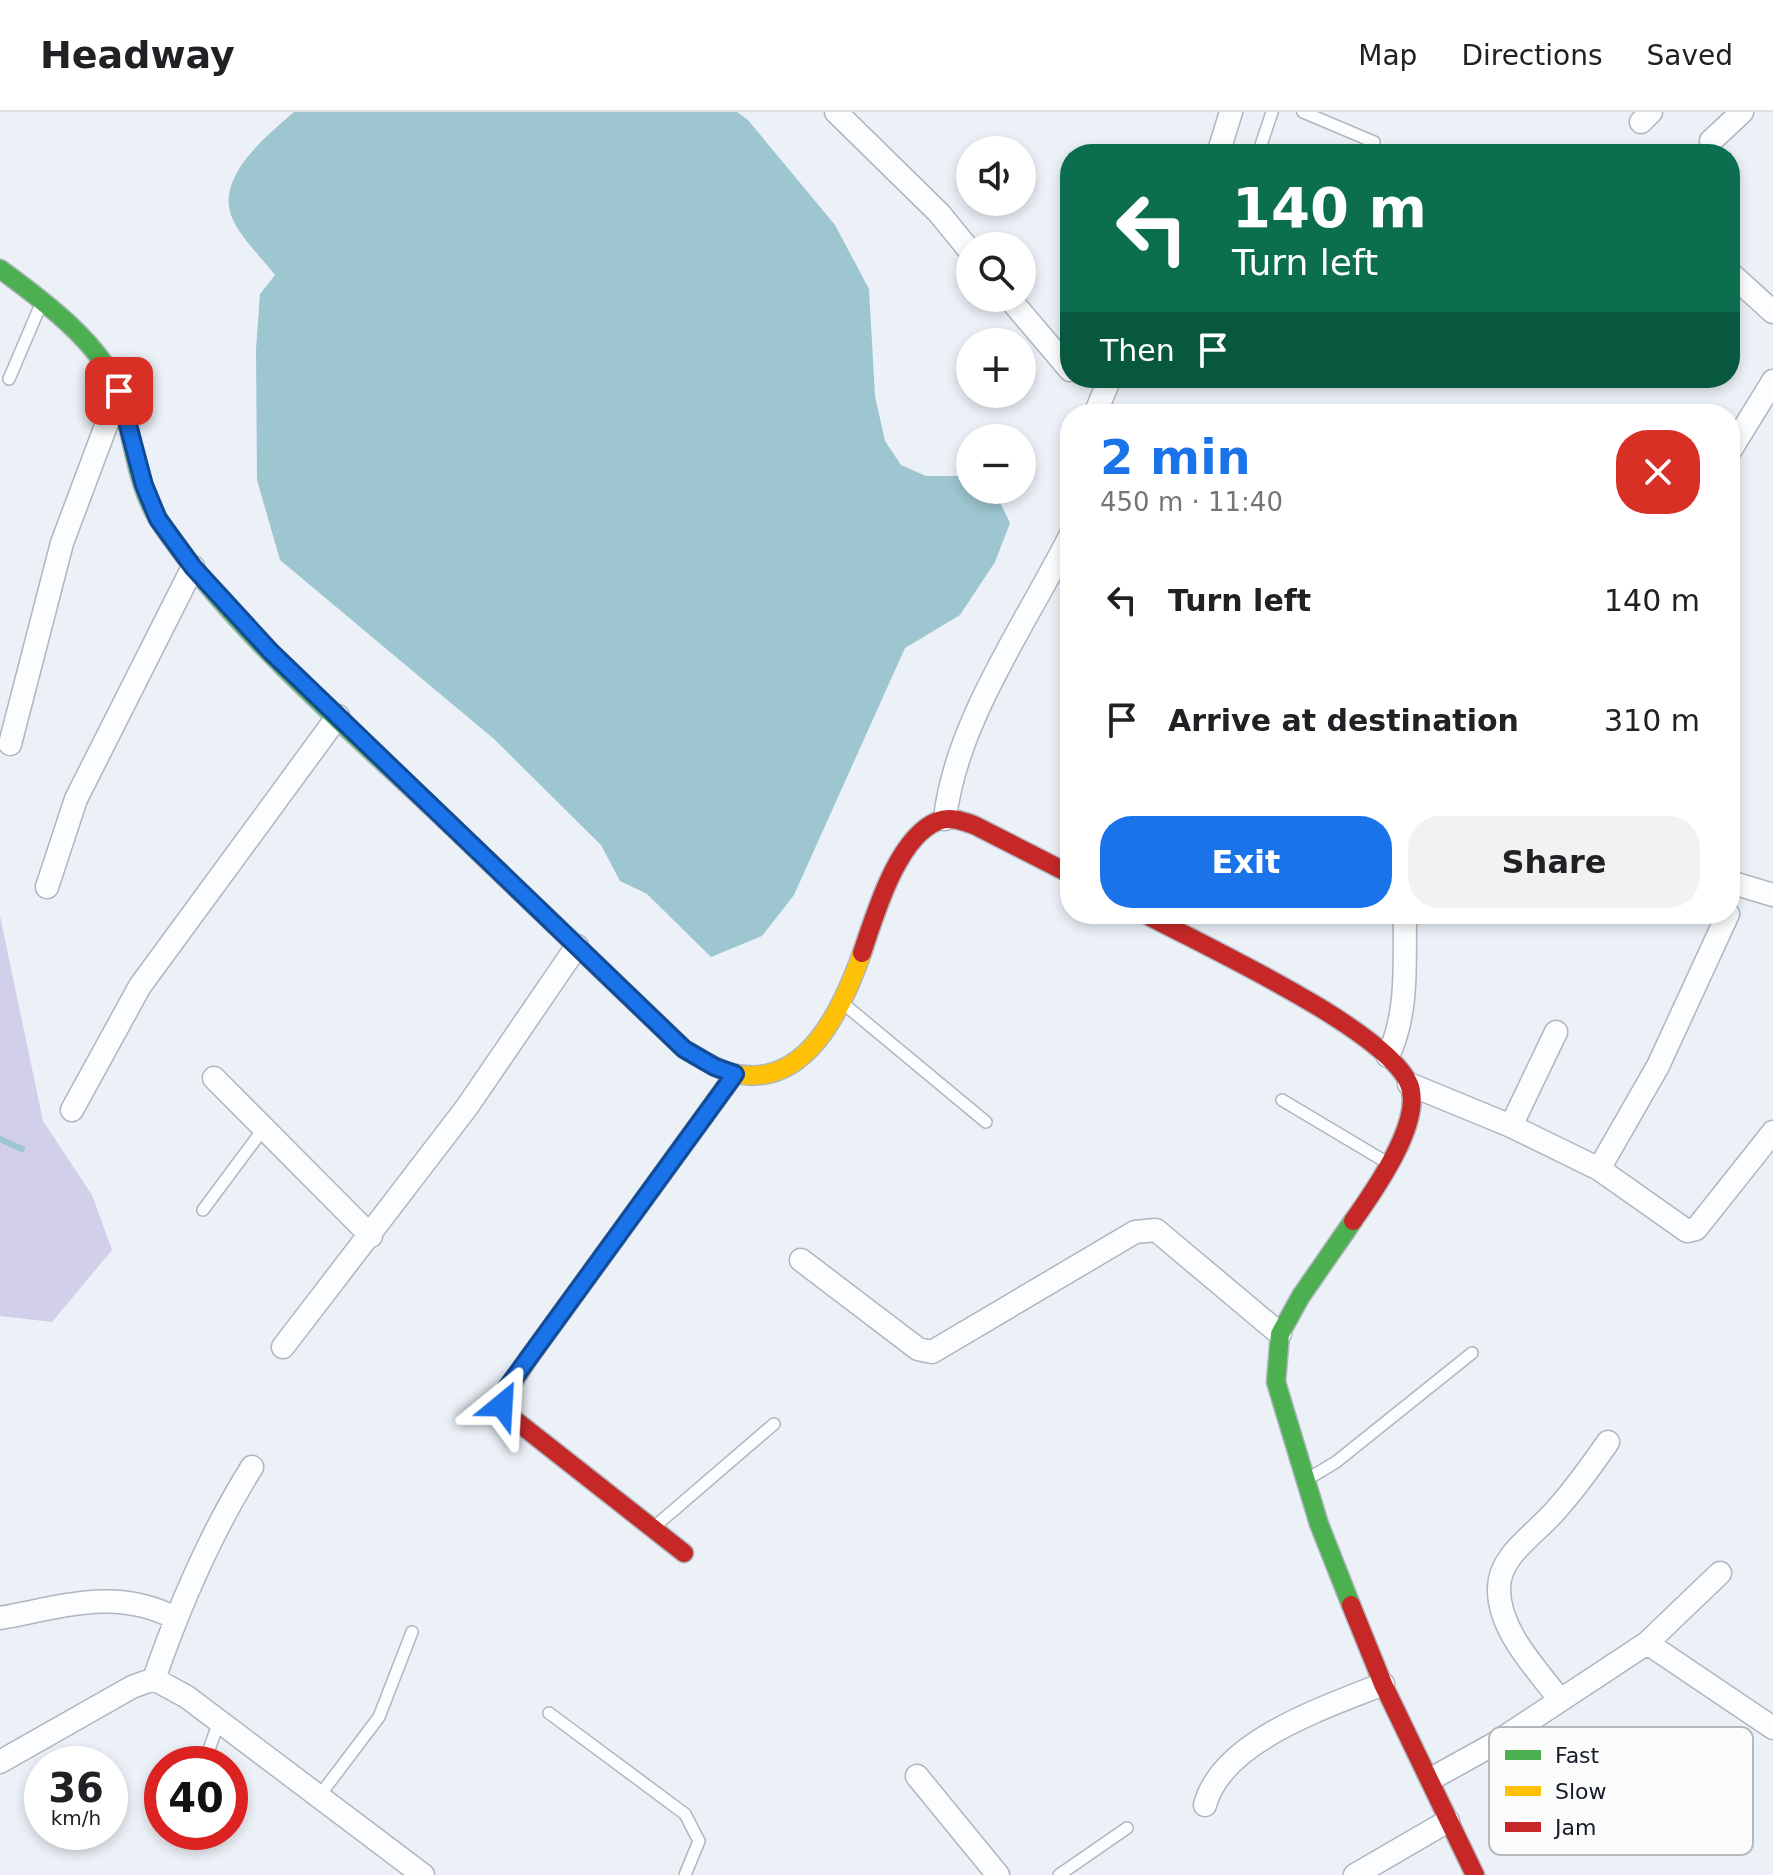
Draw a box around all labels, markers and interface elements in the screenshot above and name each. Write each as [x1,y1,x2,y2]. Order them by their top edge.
text: Headway [40,33,235,77]
text: Map [1358,39,1417,72]
text: Directions [1461,39,1602,72]
text: Saved [1646,39,1733,72]
map controls [956,136,1036,504]
button: sound [956,136,1036,216]
text: 140 m [1232,175,1427,240]
icon: left [1100,176,1204,280]
button: search [956,232,1036,312]
text: Turn left [1232,242,1378,283]
button: + [956,328,1036,408]
icon: arrive [1191,328,1235,372]
text: Then [1100,333,1175,368]
pin [85,357,153,425]
icon: arrive [97,369,141,413]
button: − [956,424,1036,504]
text: 2 min [1100,429,1251,485]
button: close [1616,430,1700,514]
text: 450 m · 11:40 [1100,487,1283,517]
icon: left [1100,578,1144,622]
text: Turn left [1168,583,1311,618]
text: 140 m [1604,583,1700,618]
icon: arrive [1100,698,1144,742]
text: Arrive at destination [1168,703,1519,738]
text: 310 m [1604,703,1700,738]
button: Exit [1100,816,1392,908]
button: Share [1408,816,1700,908]
position arrow [460,1363,544,1447]
legend [1489,1727,1753,1855]
text: Fast [1555,1743,1600,1768]
speed limit sign: 40 [144,1746,248,1850]
text: 36 [48,1765,104,1811]
text: Slow [1555,1779,1607,1804]
text: km/h [51,1806,101,1830]
text: Jam [1553,1815,1596,1840]

